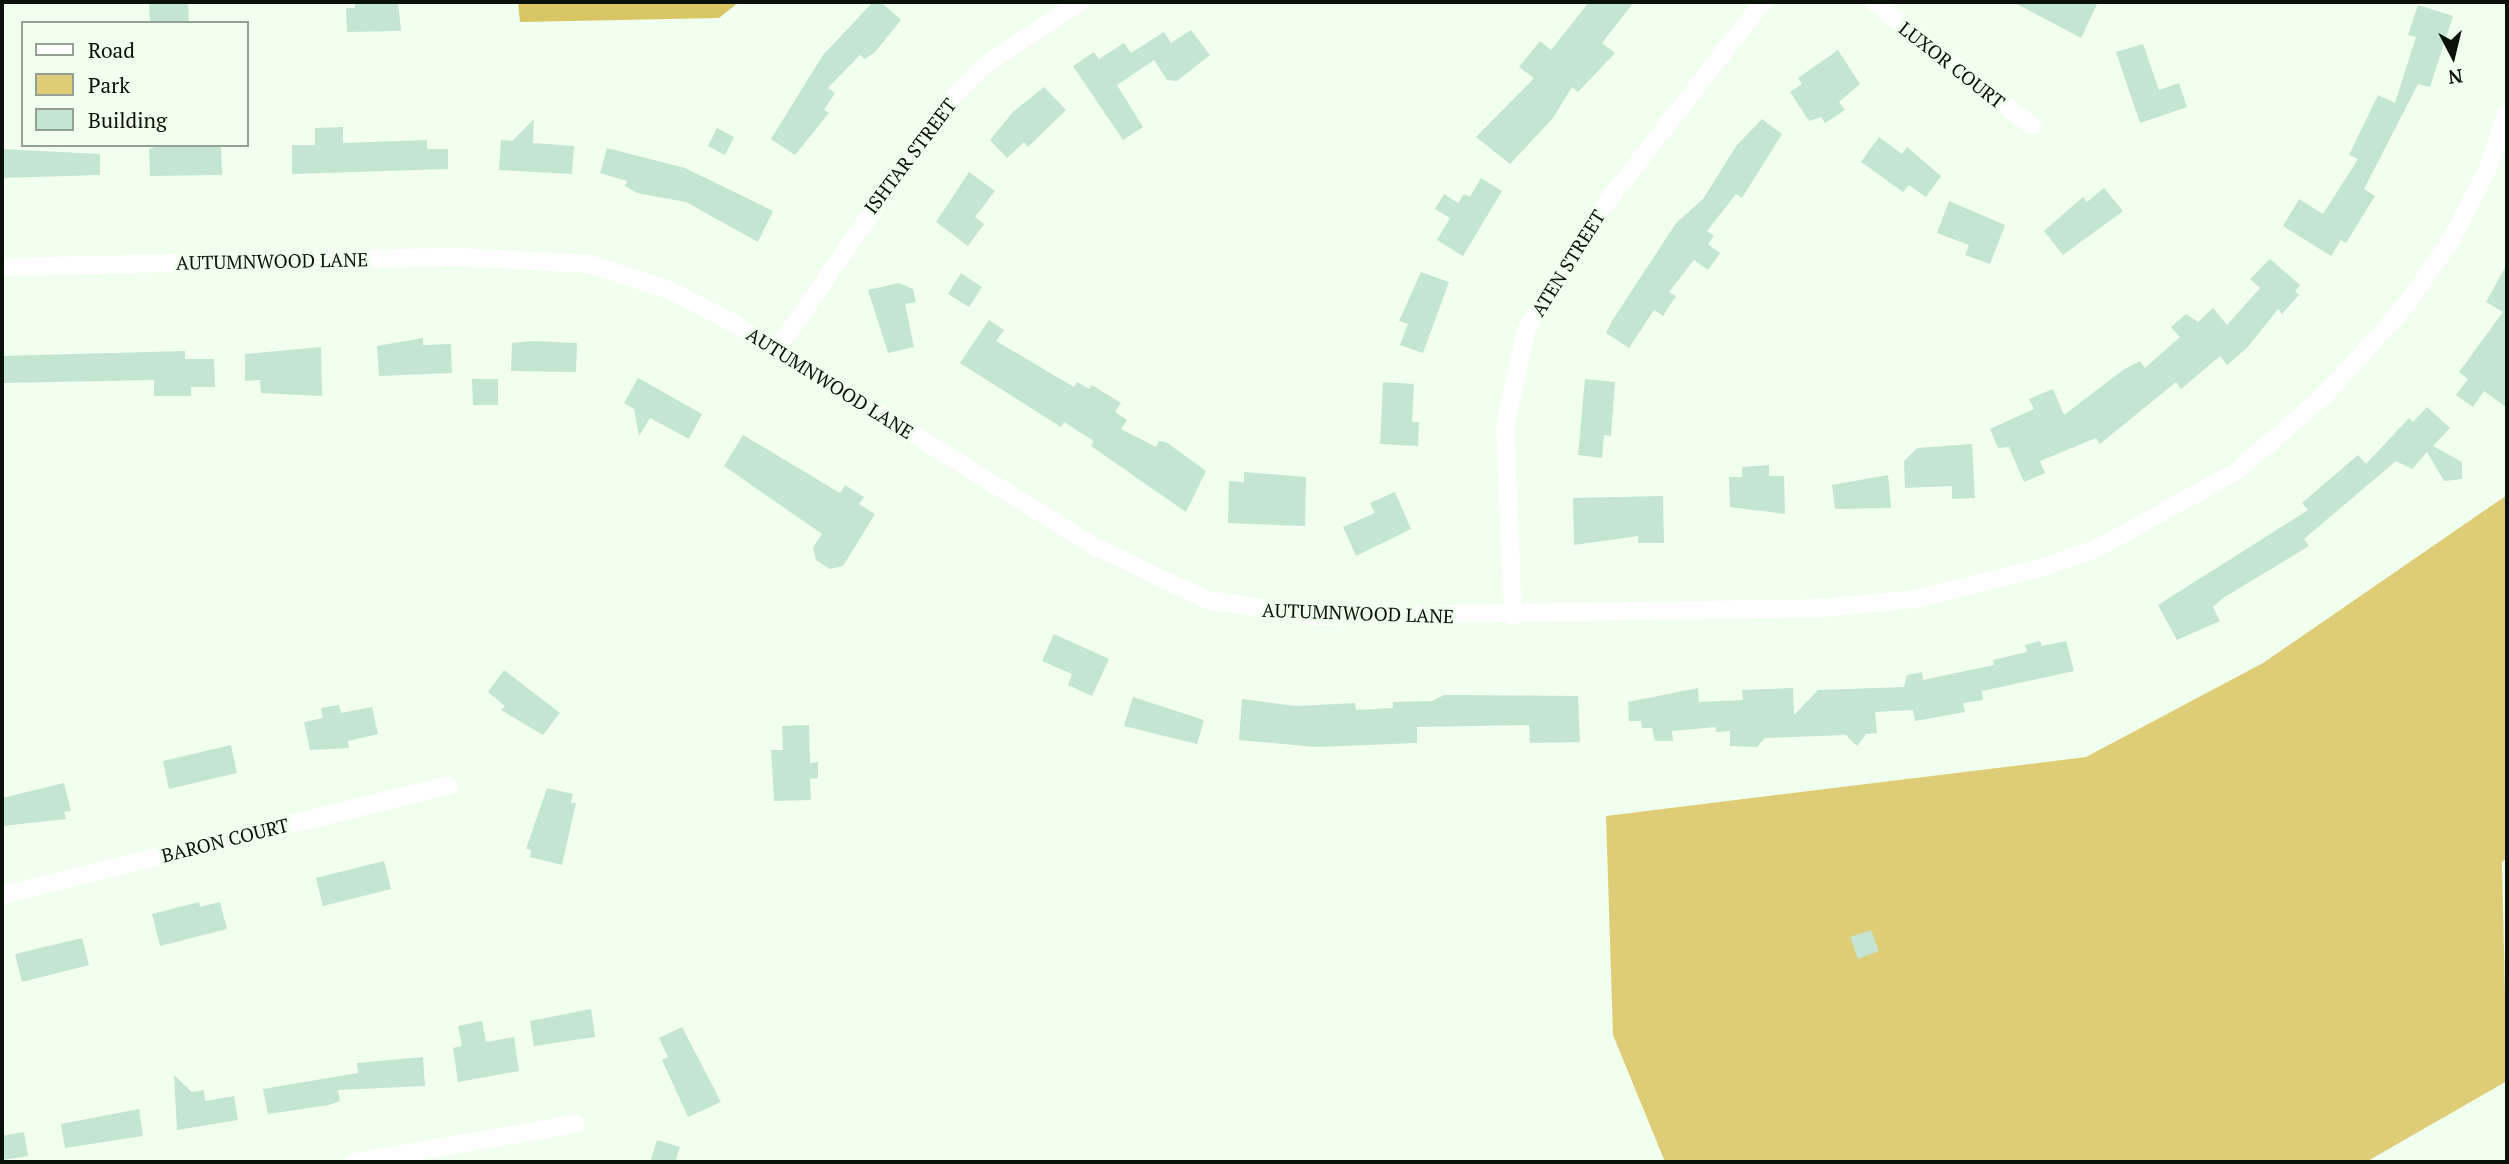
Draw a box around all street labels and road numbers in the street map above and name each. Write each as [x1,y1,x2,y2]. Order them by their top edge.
street label: LUXOR COURT [1895,17,2009,113]
street label: ISHTAR STREET [859,94,961,218]
street label: ATEN STREET [1526,206,1610,320]
street label: AUTUMNWOOD LANE [176,248,368,274]
street label: AUTUMNWOOD LANE [742,322,918,444]
street label: AUTUMNWOOD LANE [1261,598,1455,628]
street label: BARON COURT [159,813,291,867]

